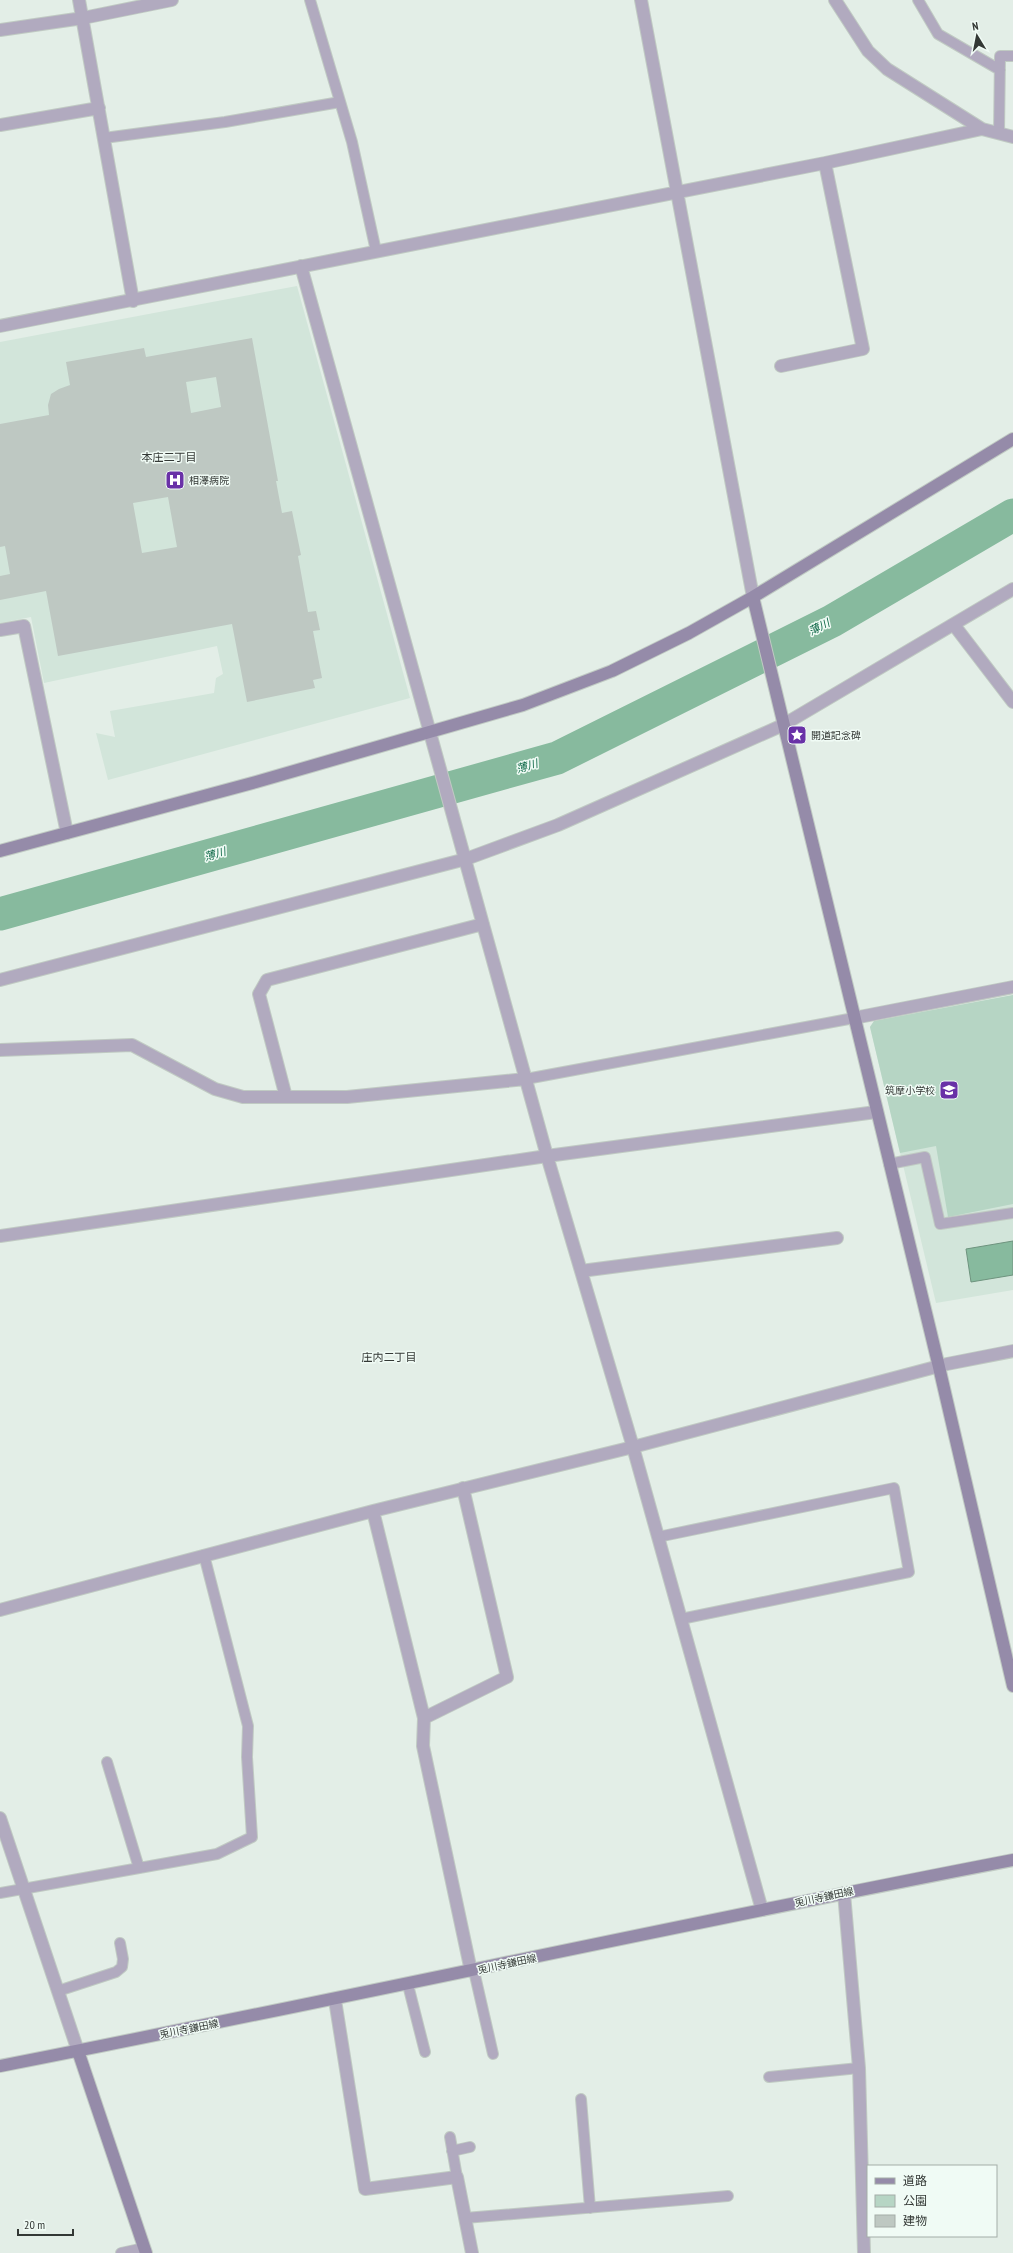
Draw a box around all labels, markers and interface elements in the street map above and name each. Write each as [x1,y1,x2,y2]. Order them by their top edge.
north arrow [957,16,997,56]
text: N [971,19,979,34]
district label: 本庄二丁目 [142,450,197,464]
hospital icon: 相澤病院 [164,469,186,491]
place label: 相澤病院 [189,474,229,487]
water label: 薄川 [806,615,833,638]
place icon: 開道記念碑 [786,724,808,746]
place label: 開道記念碑 [811,729,861,742]
water label: 薄川 [514,756,540,776]
water label: 薄川 [202,844,228,864]
school or university icon: 筑摩小学校 [938,1079,960,1101]
place label: 筑摩小学校 [885,1084,935,1097]
district label: 庄内二丁目 [362,1350,417,1364]
street label: 兎川寺鎌田線 [793,1884,855,1910]
street label: 兎川寺鎌田線 [476,1951,538,1977]
street label: 兎川寺鎌田線 [158,2017,220,2041]
legend [867,2165,997,2237]
text: 道路 [903,2173,927,2188]
text: 公園 [903,2193,927,2208]
scale bar [18,2211,73,2237]
text: 建物 [903,2213,927,2228]
text: 20 m [24,2217,45,2232]

